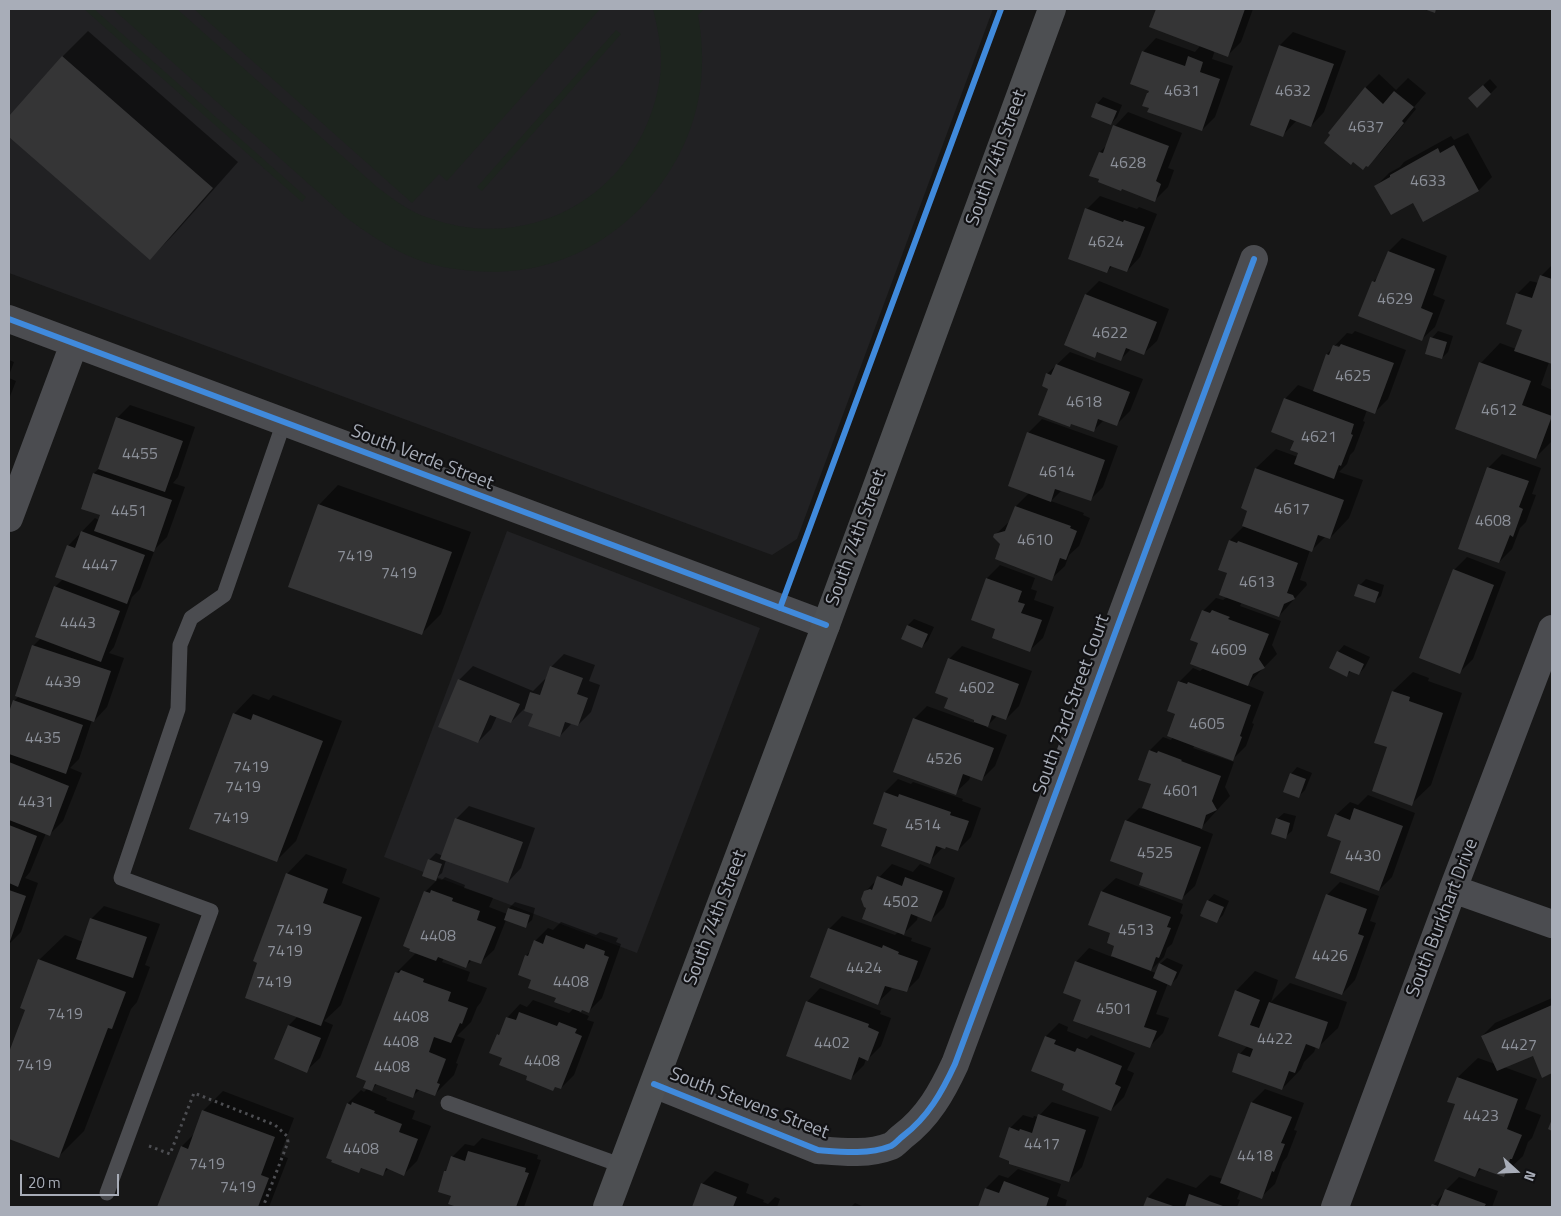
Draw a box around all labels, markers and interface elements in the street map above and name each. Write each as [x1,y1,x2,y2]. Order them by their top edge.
house number: 4631 [1164,82,1200,102]
house number: 4632 [1275,82,1311,102]
street label: South 74th Street [962,87,1032,229]
house number: 4637 [1348,118,1384,138]
house number: 4628 [1110,154,1146,174]
house number: 4633 [1410,172,1446,192]
house number: 4624 [1088,233,1124,253]
house number: 4629 [1377,290,1413,310]
house number: 4622 [1092,324,1128,344]
house number: 4625 [1335,367,1371,387]
house number: 4618 [1066,393,1102,413]
house number: 4612 [1481,401,1517,421]
street label: South Verde Street [348,420,496,496]
house number: 4621 [1301,428,1337,448]
house number: 4455 [122,445,158,465]
house number: 4614 [1039,463,1075,483]
street label: South 74th Street [822,467,892,609]
house number: 4617 [1274,500,1310,520]
house number: 4451 [111,502,147,522]
house number: 4608 [1475,512,1511,532]
house number: 4610 [1017,531,1053,551]
house number: 7419 [337,547,373,567]
house number: 4447 [82,556,118,576]
house number: 7419 [381,564,417,584]
house number: 4613 [1239,573,1275,593]
street label: South 73rd Street Court [1029,612,1115,798]
house number: 4443 [60,614,96,634]
house number: 4609 [1211,641,1247,661]
house number: 4439 [45,673,81,693]
house number: 4602 [959,679,995,699]
house number: 4605 [1189,715,1225,735]
house number: 4435 [25,729,61,749]
house number: 4526 [926,750,962,770]
house number: 7419 [233,758,269,778]
house number: 7419 [225,778,261,798]
house number: 4601 [1163,782,1199,802]
house number: 4431 [18,793,54,813]
house number: 7419 [213,809,249,829]
house number: 4514 [905,816,941,836]
street label: South Burkhart Drive [1402,836,1484,1000]
house number: 4525 [1137,844,1173,864]
street label: South 74th Street [680,847,752,989]
house number: 4430 [1345,847,1381,867]
house number: 4502 [883,893,919,913]
house number: 7419 [276,921,312,941]
house number: 4513 [1118,921,1154,941]
house number: 4408 [420,927,456,947]
house number: 7419 [267,942,303,962]
house number: 4426 [1312,947,1348,967]
house number: 4424 [846,959,882,979]
house number: 7419 [256,973,292,993]
house number: 4408 [553,973,589,993]
house number: 4501 [1096,1000,1132,1020]
house number: 7419 [47,1005,83,1025]
house number: 4408 [393,1008,429,1028]
house number: 4422 [1257,1030,1293,1050]
house number: 4408 [383,1033,419,1053]
house number: 4402 [814,1034,850,1054]
house number: 4427 [1501,1036,1537,1056]
house number: 4408 [524,1052,560,1072]
house number: 7419 [16,1056,52,1076]
house number: 4408 [374,1058,410,1078]
street label: South Stevens Street [666,1063,832,1145]
house number: 4423 [1463,1107,1499,1127]
house number: 4417 [1024,1135,1060,1155]
house number: 4408 [343,1140,379,1160]
north arrow [1491,1146,1541,1196]
house number: 4418 [1237,1147,1273,1167]
house number: 7419 [189,1155,225,1175]
scale bar [22,1164,121,1196]
text: N [1519,1168,1542,1184]
text: 20 m [28,1171,61,1194]
house number: 7419 [220,1178,256,1198]

